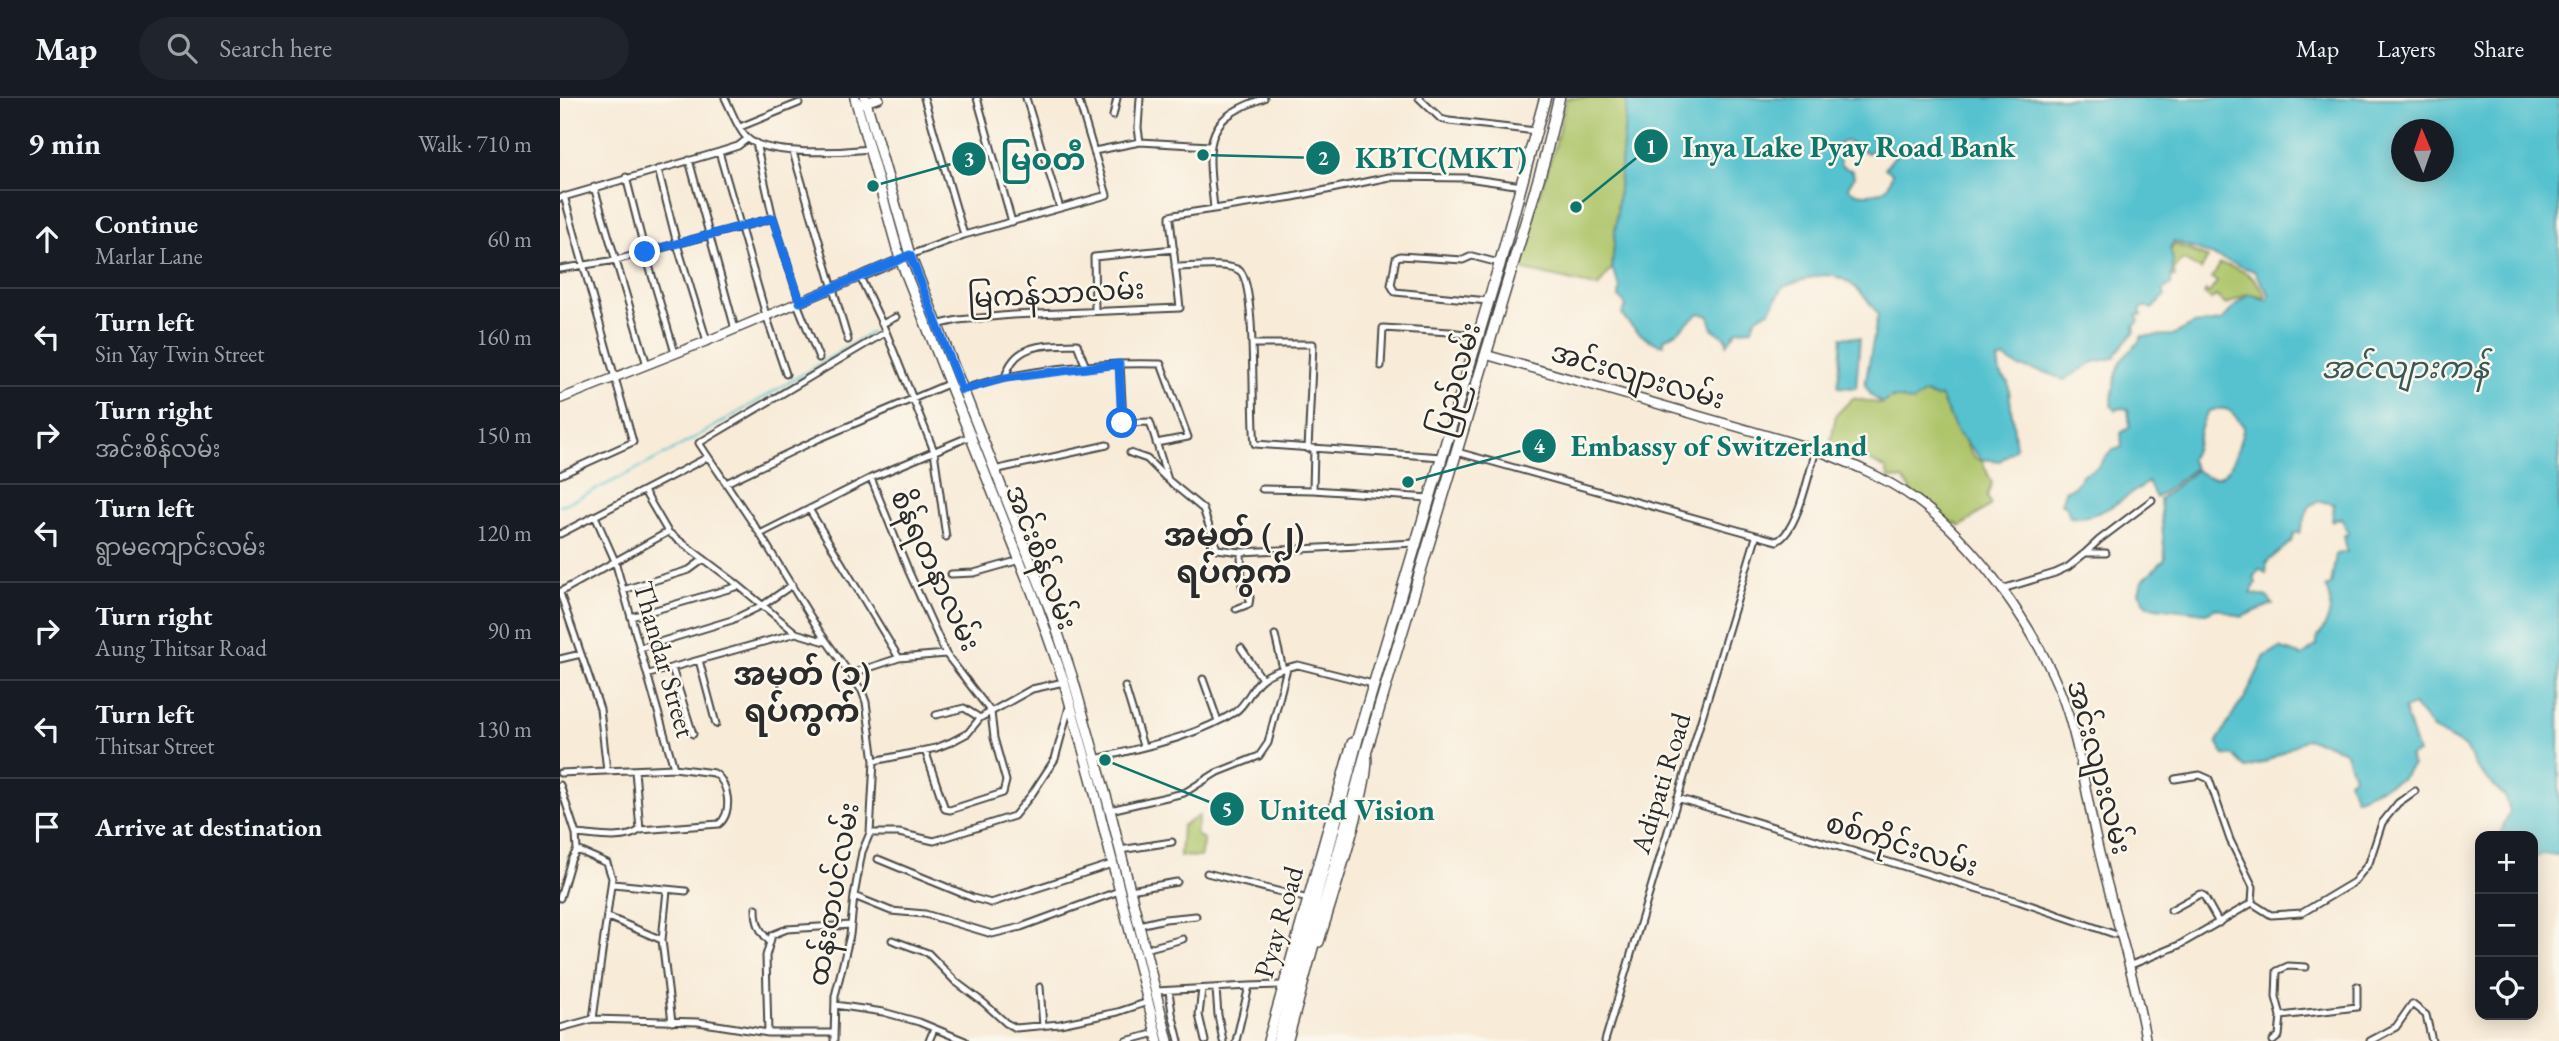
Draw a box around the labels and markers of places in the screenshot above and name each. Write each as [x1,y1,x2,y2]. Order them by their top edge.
callout: Inya Lake Pyay Road Bank [1634,121,2030,172]
callout: KBTC(MKT) [1306,132,1541,183]
callout: မြဝတီ [952,134,1100,185]
callout: Embassy of Switzerland [1521,420,1881,471]
callout: United Vision [1210,784,1449,835]

